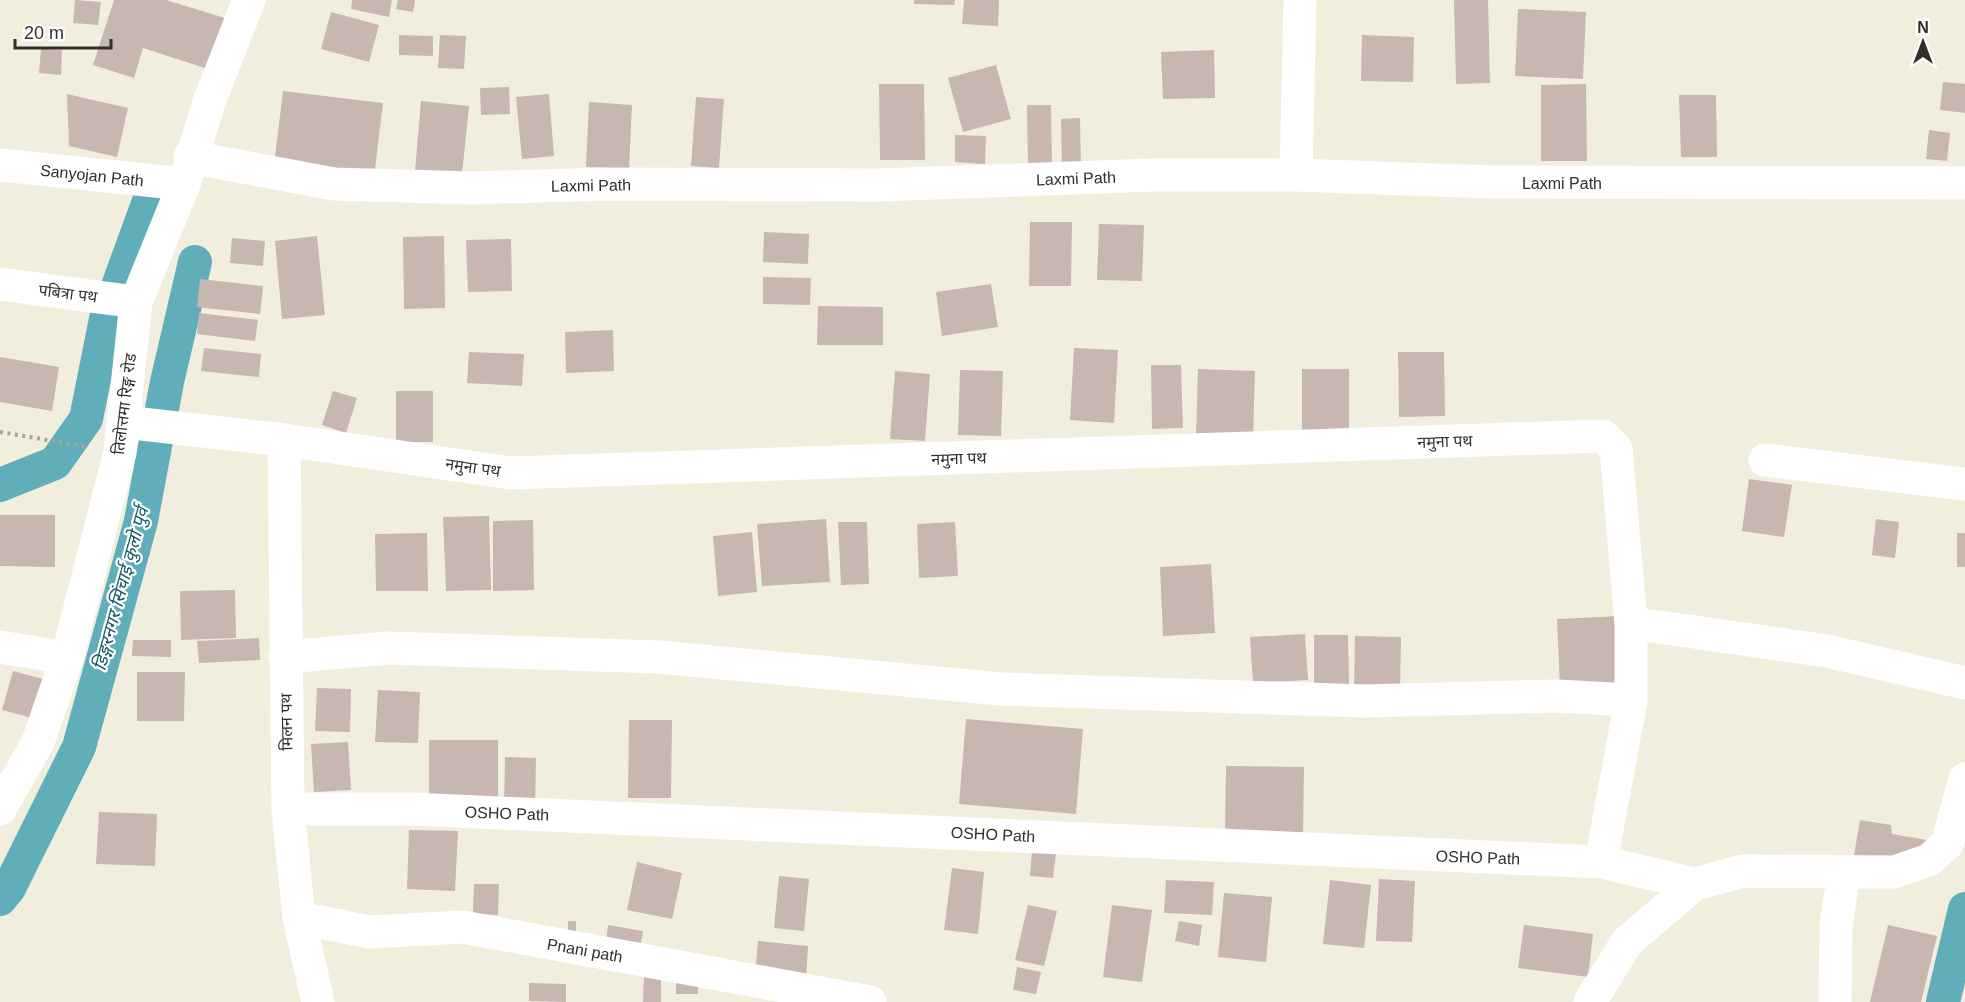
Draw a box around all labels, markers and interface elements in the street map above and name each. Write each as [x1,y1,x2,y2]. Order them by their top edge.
scale bar [15,12,111,50]
north arrow [1893,12,1953,72]
text: N [1917,19,1929,36]
text: 20 m [24,23,64,43]
street label: Sanyojan Path [39,162,145,189]
street label: Laxmi Path [1036,169,1116,188]
street label: Laxmi Path [1522,175,1602,192]
street label: Laxmi Path [551,176,631,195]
street label: पबित्रा पथ [38,281,99,306]
street label: तिलोत्तमा रिङ्ग रोड [110,352,139,456]
street label: नमुना पथ [1417,432,1474,453]
street label: नमुना पथ [931,449,988,470]
street label: नमुना पथ [444,455,502,482]
water label: डिङ्गरनगर सिंचाई कुलो पुर्व [89,500,155,673]
street label: मिलन पथ [277,692,295,751]
street label: OSHO Path [464,804,549,823]
street label: OSHO Path [950,824,1036,845]
street label: OSHO Path [1435,848,1520,867]
street label: Pnani path [546,935,624,966]

